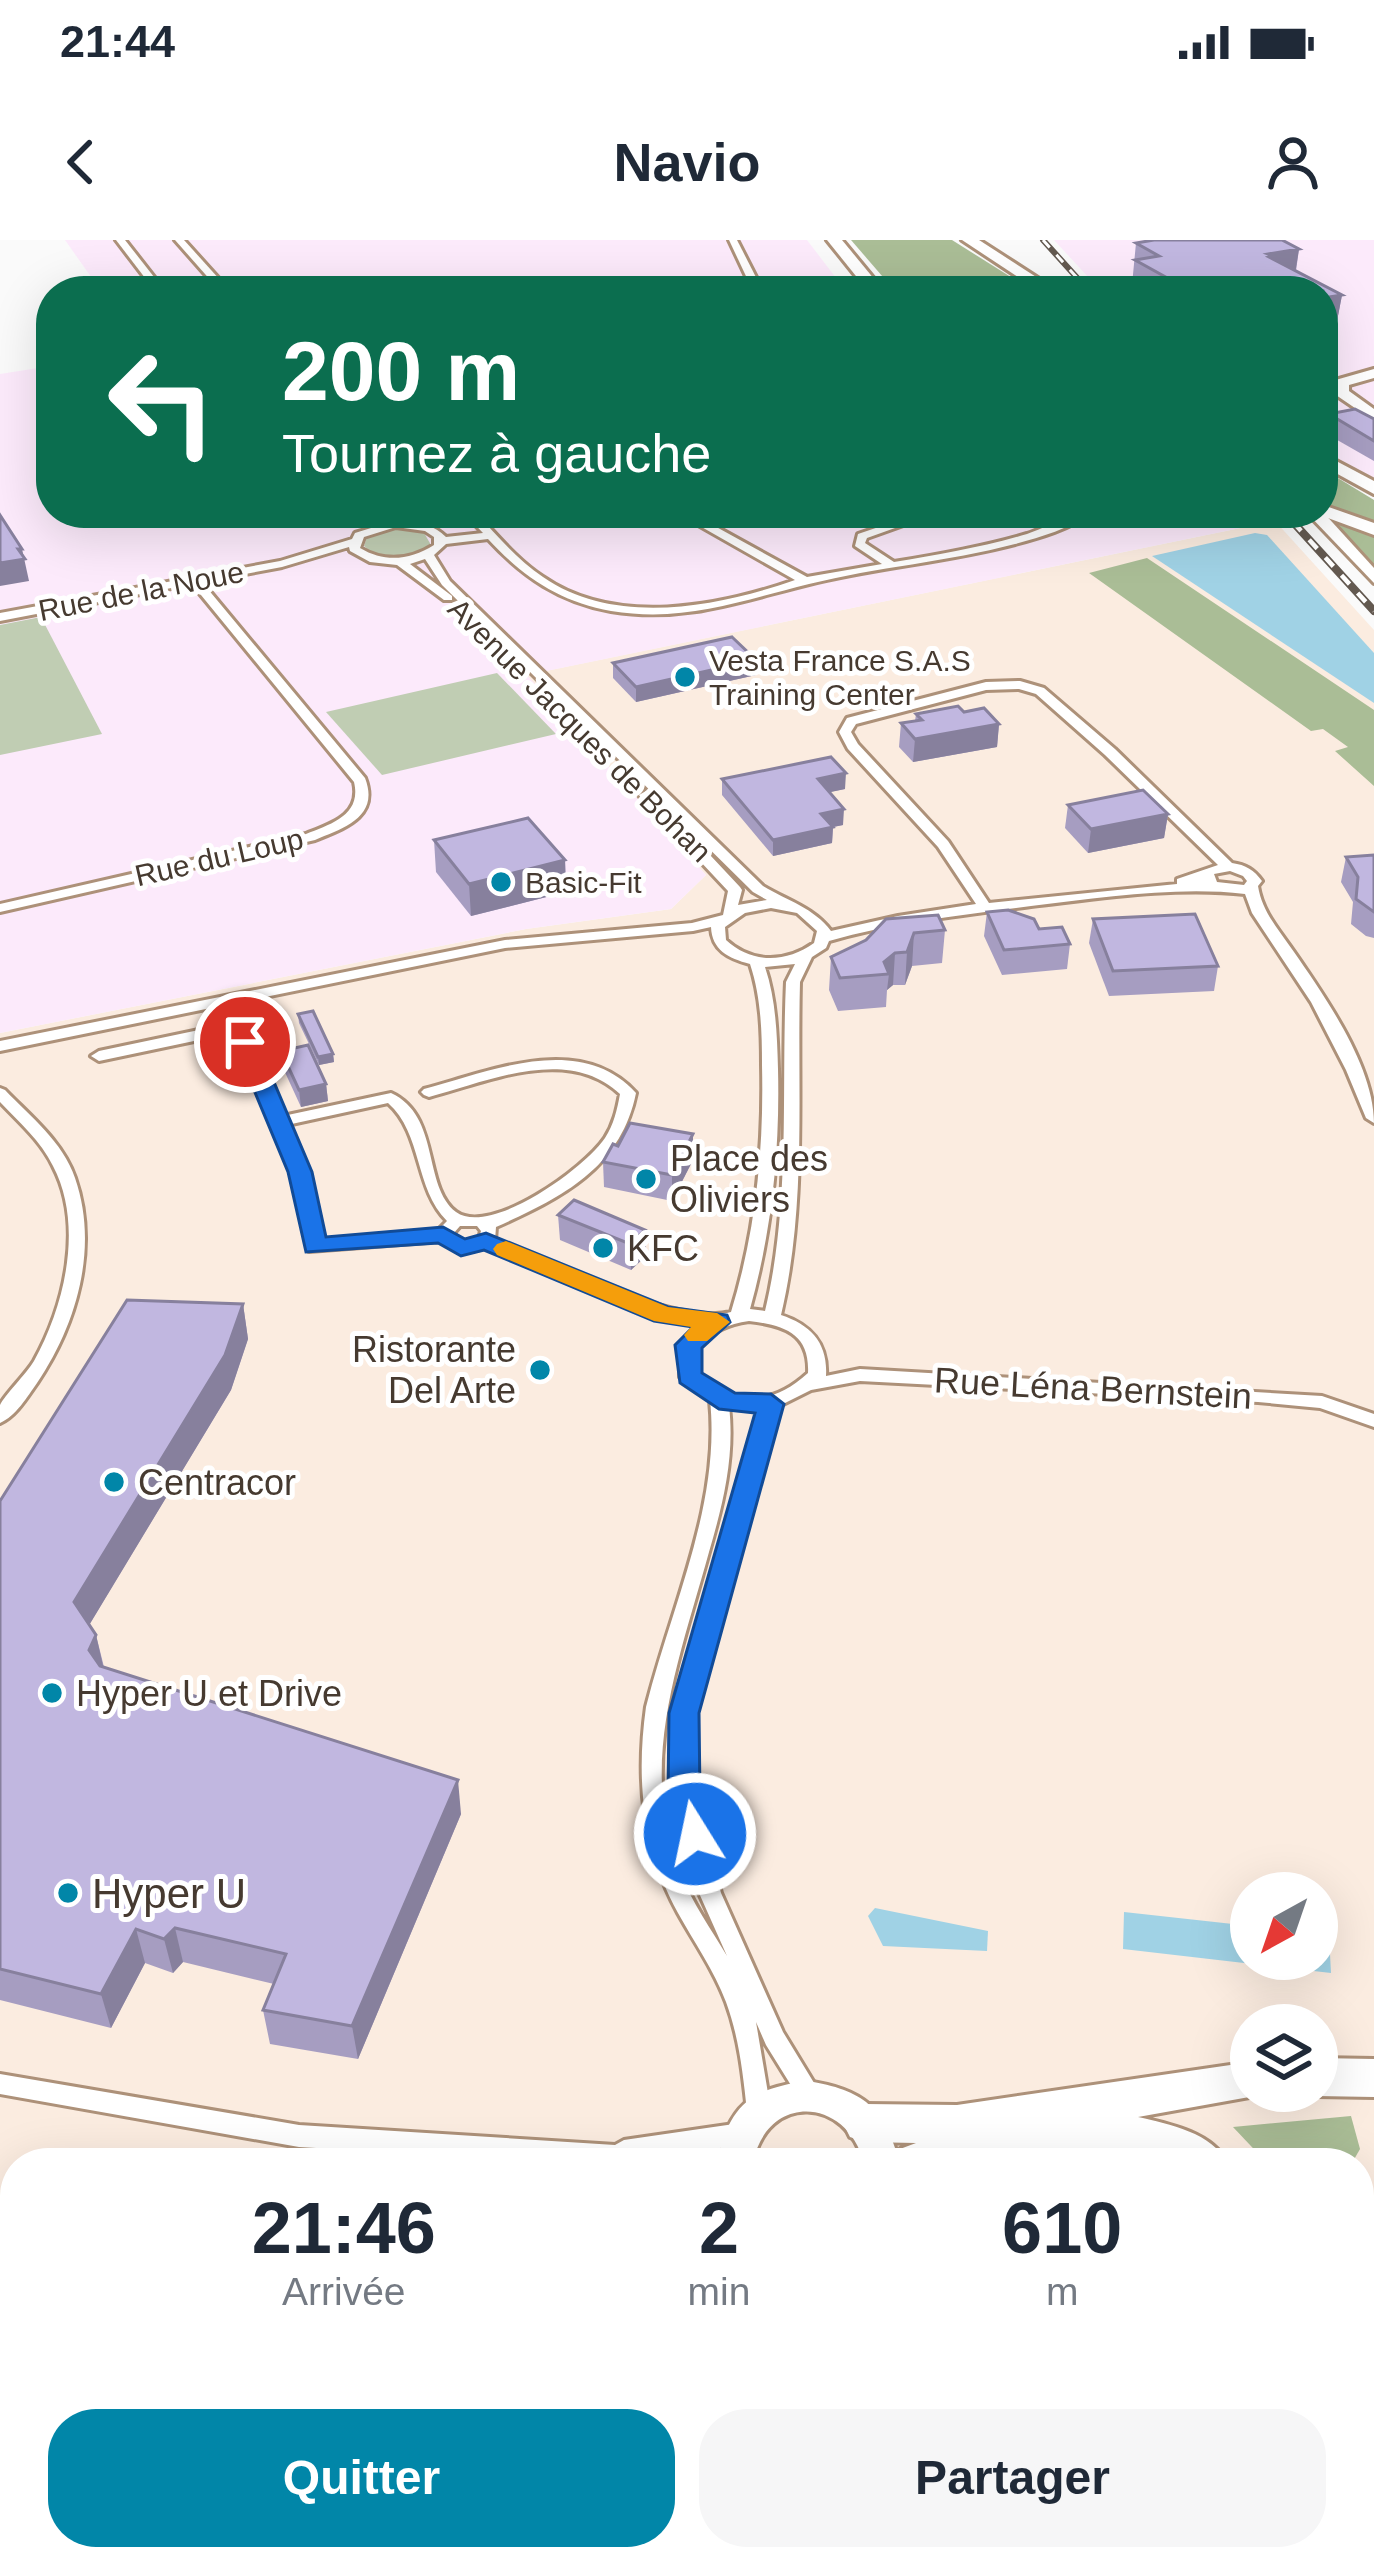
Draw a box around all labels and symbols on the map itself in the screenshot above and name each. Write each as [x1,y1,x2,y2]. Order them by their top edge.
street label: Rue de la Noue [36,555,246,627]
street label: Avenue Jacques de Bohan [442,592,718,868]
place label: Vesta France S.A.S Training Center [709,644,971,711]
marker: Vesta France S.A.S Training Center [672,664,698,690]
street label: Rue du Loup [132,822,306,892]
place label: Basic-Fit [525,866,642,899]
marker: Basic-Fit [488,869,514,895]
pin [194,991,296,1093]
place label: Place des Oliviers [670,1138,828,1220]
marker: Place des Oliviers [633,1166,659,1192]
place label: KFC [627,1228,699,1269]
marker: KFC [590,1235,616,1261]
place label: Ristorante Del Arte [352,1329,516,1411]
marker: Ristorante Del Arte [527,1357,553,1383]
street label: Rue Léna Bernstein [933,1359,1253,1417]
place label: Centracor [138,1462,296,1503]
marker: Centracor [101,1469,127,1495]
place label: Hyper U et Drive [76,1673,342,1714]
marker: Hyper U et Drive [39,1680,65,1706]
position arrow [632,1771,758,1897]
place label: Hyper U [92,1870,246,1917]
north arrow [1230,1872,1338,1980]
marker: Hyper U [55,1880,81,1906]

